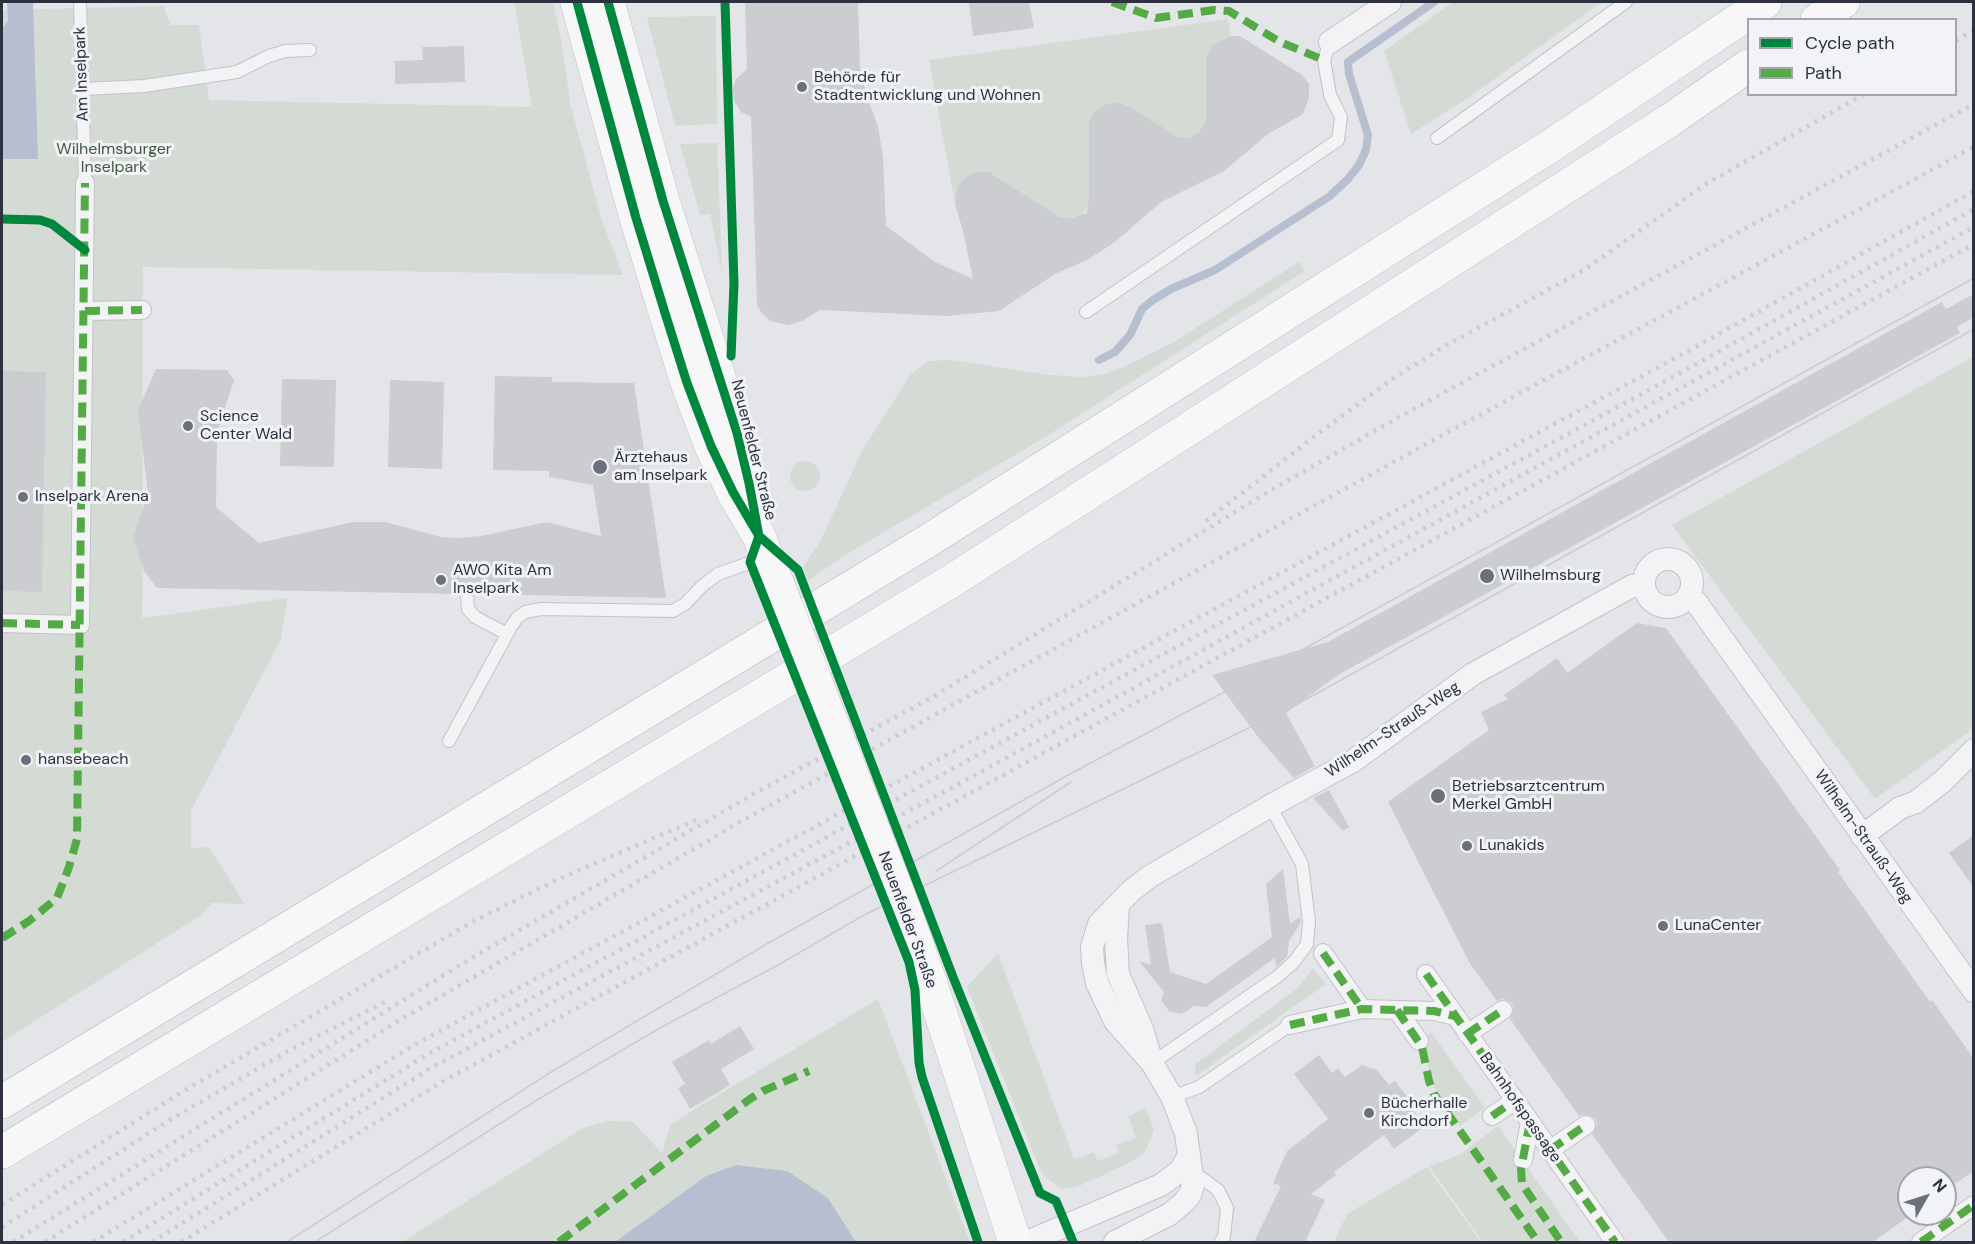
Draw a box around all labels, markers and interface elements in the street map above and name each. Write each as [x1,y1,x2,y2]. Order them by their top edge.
legend [1747,18,1957,96]
street label: Am Inselpark [71,26,93,122]
text: Cycle path [1805,31,1895,55]
text: Path [1805,61,1842,85]
place label: Behörde für Stadtentwicklung und Wohnen [814,68,1041,106]
marker: Behörde für Stadtentwicklung und Wohnen [795,80,809,94]
park label: Wilhelmsburger Inselpark [56,140,172,178]
street label: Neuenfelder Straße [726,378,780,522]
place label: Science Center Wald [200,407,292,445]
marker: Science Center Wald [181,419,195,433]
place label: Ärztehaus am Inselpark [614,448,708,486]
marker: Ärztehaus am Inselpark [591,458,609,476]
place label: Inselpark Arena [35,487,149,507]
marker: Inselpark Arena [16,490,30,504]
place label: AWO Kita Am Inselpark [453,561,552,599]
place label: Wilhelmsburg [1500,566,1601,586]
marker: Wilhelmsburg [1478,567,1496,585]
marker: AWO Kita Am Inselpark [434,573,448,587]
street label: Wilhelm-Strauß-Weg [1322,678,1464,782]
place label: hansebeach [38,750,128,770]
marker: hansebeach [19,753,33,767]
street label: Wilhelm-Strauß-Weg [1810,767,1916,907]
place label: Betriebsarztcentrum Merkel GmbH [1452,777,1605,815]
marker: Betriebsarztcentrum Merkel GmbH [1429,787,1447,805]
place label: Lunakids [1479,836,1544,856]
marker: Lunakids [1460,839,1474,853]
street label: Neuenfelder Straße [873,849,941,991]
place label: LunaCenter [1675,916,1761,936]
marker: LunaCenter [1656,919,1670,933]
street label: Bahnhofspassage [1475,1049,1565,1167]
place label: Bücherhalle Kirchdorf [1381,1094,1467,1132]
marker: Bücherhalle Kirchdorf [1362,1106,1376,1120]
north arrow [1897,1166,1957,1226]
text: N [1928,1174,1952,1197]

